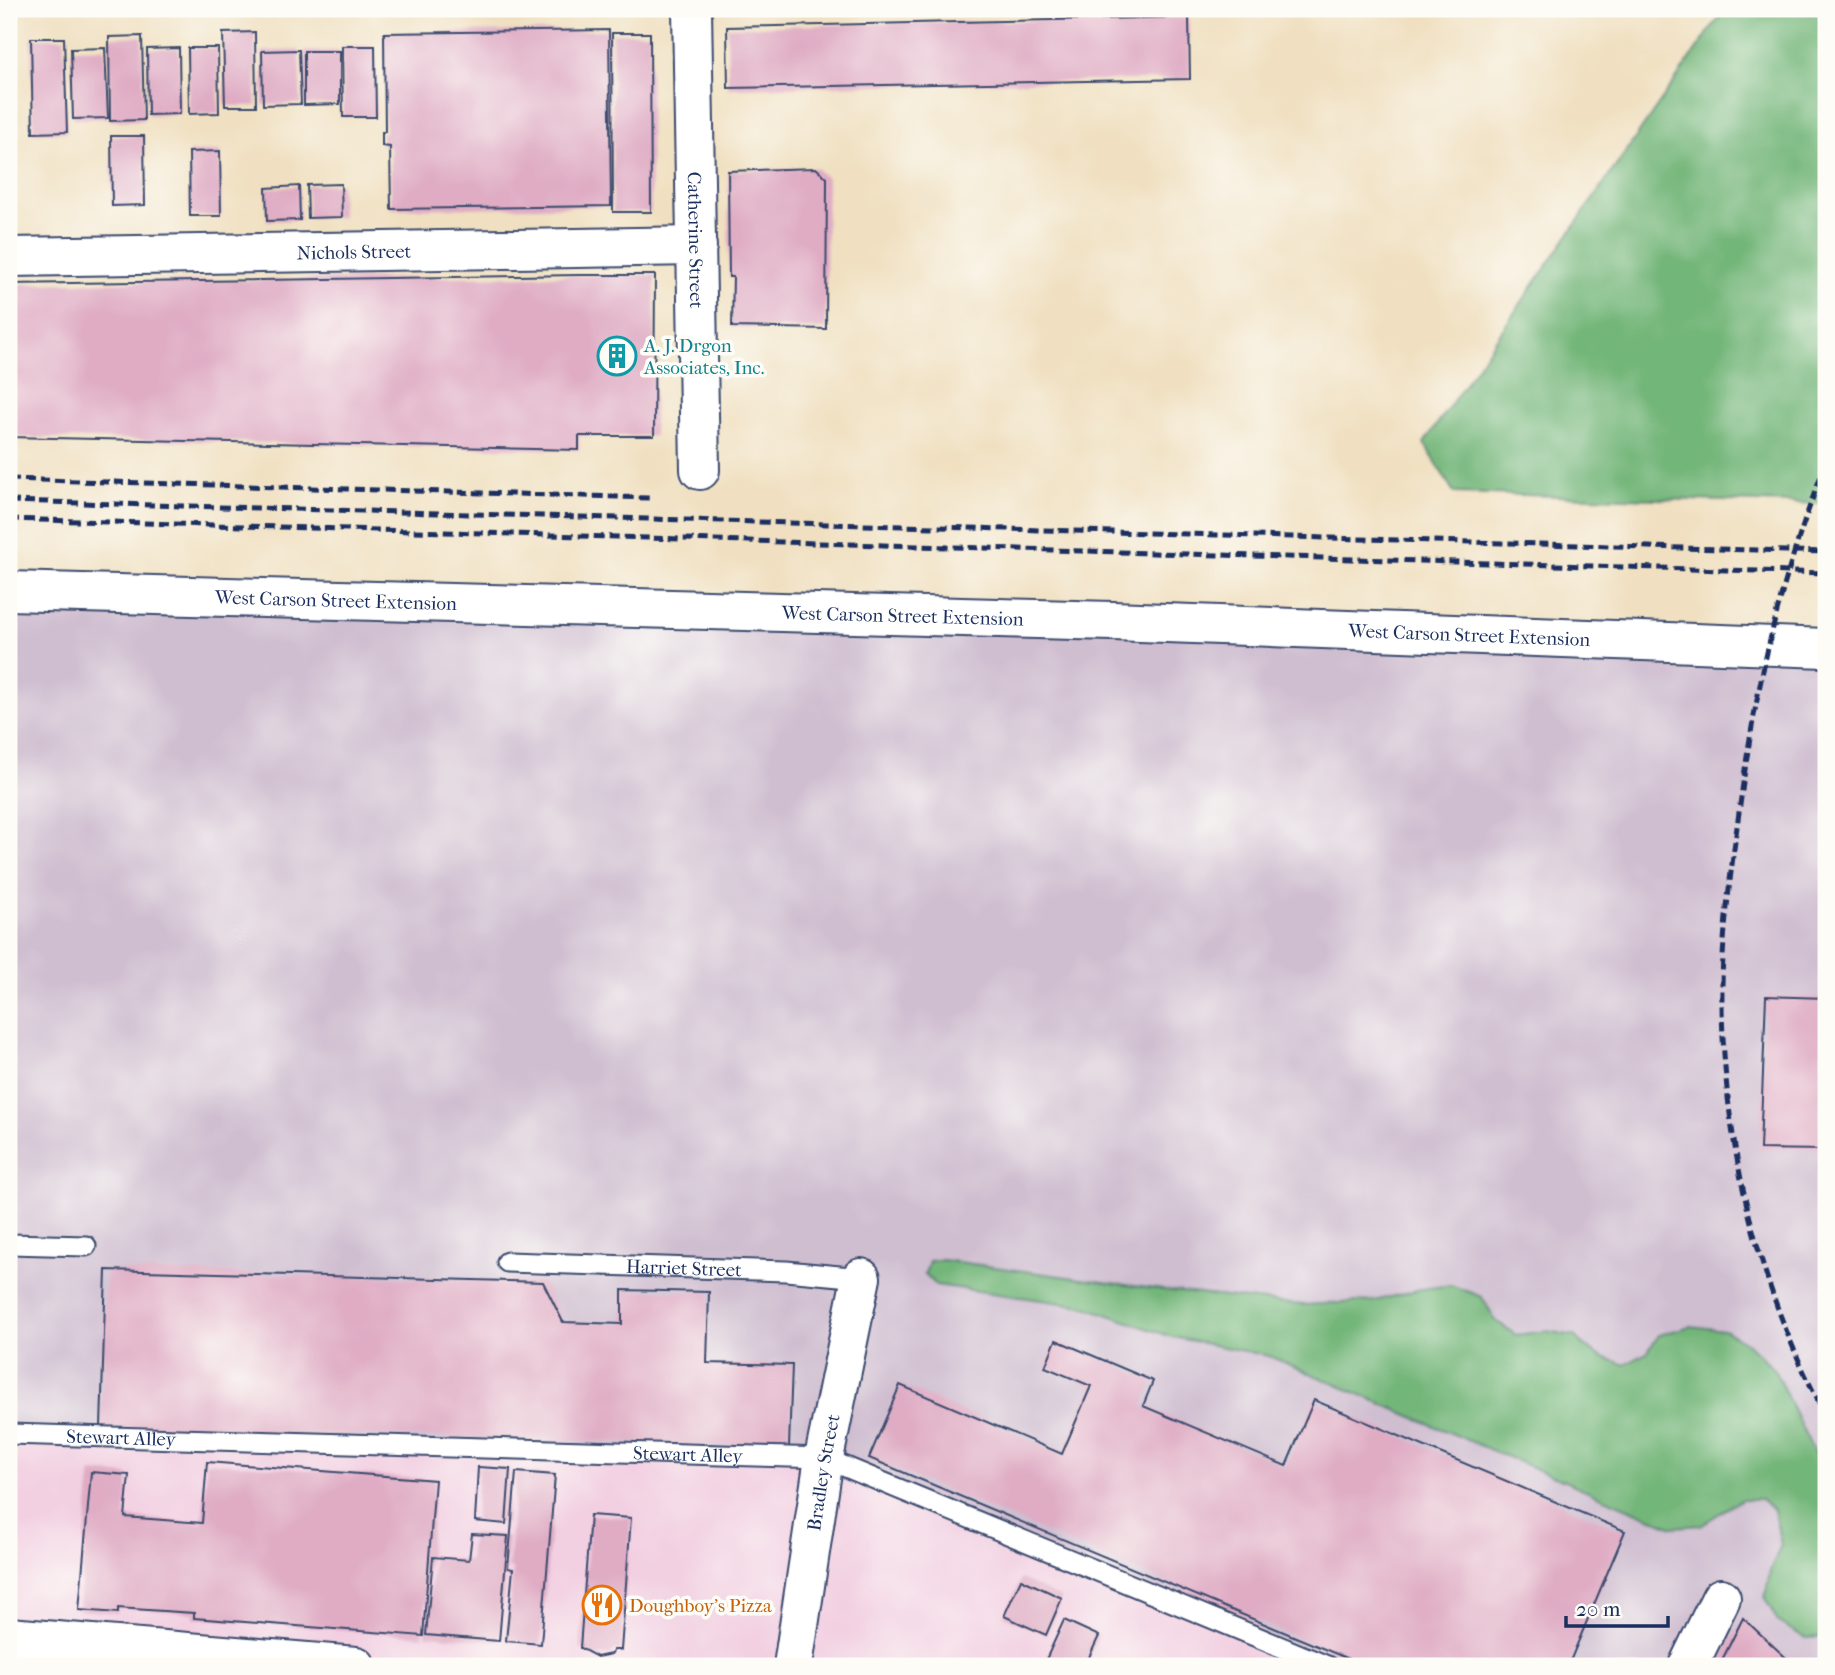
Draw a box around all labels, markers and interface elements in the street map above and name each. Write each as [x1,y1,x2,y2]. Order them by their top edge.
street label: Catherine Street [683,171,707,309]
street label: Nichols Street [296,241,412,264]
building icon: A. J. Drgon Associates, Inc. [596,335,638,377]
place label: A. J. Drgon Associates, Inc. [643,335,764,379]
street label: West Carson Street Extension [214,587,457,615]
street label: West Carson Street Extension [780,602,1024,631]
street label: West Carson Street Extension [1347,620,1591,651]
street label: Harriet Street [626,1256,742,1282]
street label: Bradley Street [803,1412,845,1532]
street label: Stewart Alley [66,1426,177,1451]
street label: Stewart Alley [633,1442,744,1468]
restaurant icon: Doughboy's Pizza [581,1584,623,1626]
scale bar [1566,1584,1667,1628]
place label: Doughboy's Pizza [629,1595,772,1617]
text: 20 m [1576,1597,1621,1621]

